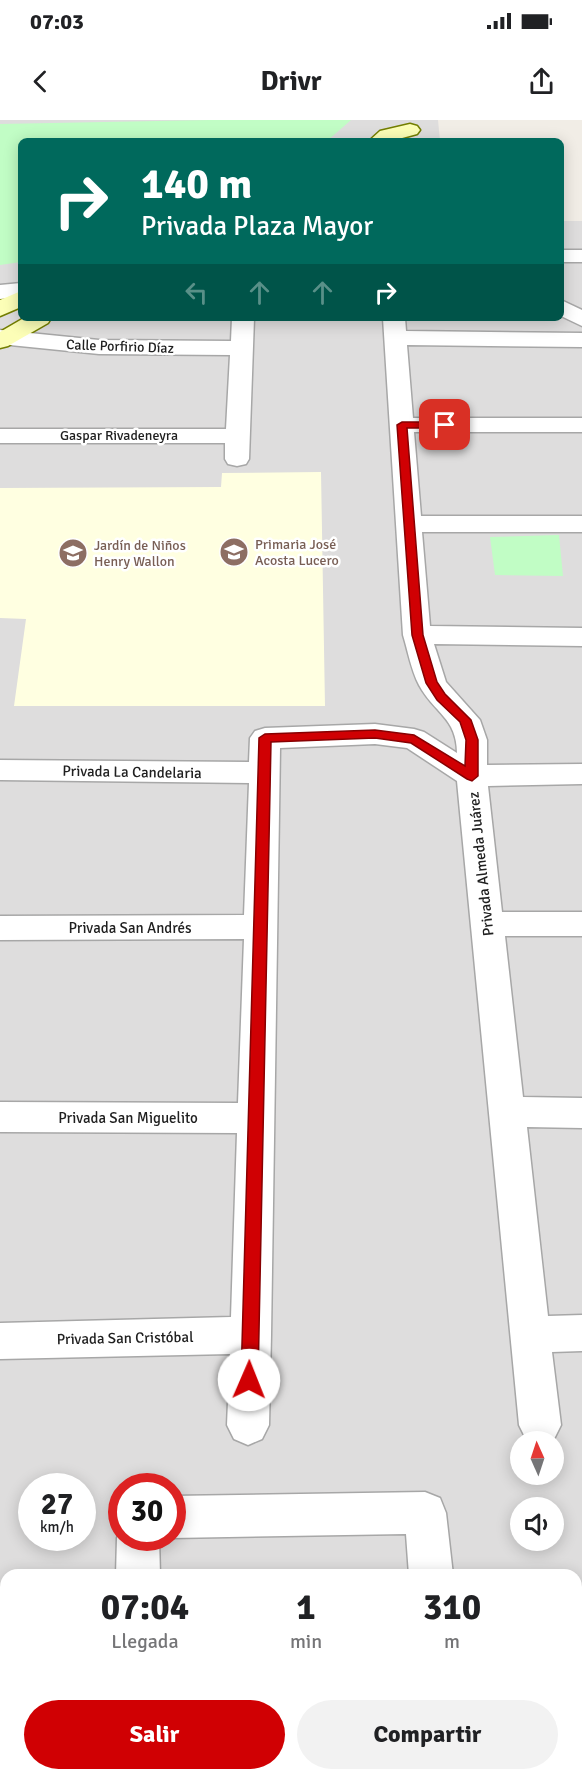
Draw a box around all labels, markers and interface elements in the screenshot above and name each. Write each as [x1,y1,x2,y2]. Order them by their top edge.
text: 07:03 [30,8,84,35]
icon: back [24,65,57,98]
text: Drivr [261,65,321,98]
icon: share [525,65,558,98]
text: 140 m [141,159,252,210]
icon: right [42,162,120,240]
text: Privada Plaza Mayor [141,210,373,243]
icon: left [180,276,213,309]
icon: ahead [243,276,276,309]
icon: ahead [306,276,339,309]
icon: right [369,276,402,309]
street label: Calle Porfirio Díaz [66,336,174,357]
pin [419,399,470,450]
icon: arrive [428,408,461,441]
street label: Gaspar Rivadeneyra [60,427,178,444]
school or university icon: Primaria José Acosta Lucero [218,536,250,568]
place label: Primaria José Acosta Lucero [255,536,339,569]
school or university icon: Jardín de Niños Henry Wallon [57,537,89,569]
place label: Jardín de Niños Henry Wallon [94,537,186,570]
street label: Privada La Candelaria [62,762,202,782]
street label: Privada Almeda Juárez [464,791,498,937]
street label: Privada San Andrés [68,919,192,937]
street label: Privada San Miguelito [58,1109,198,1127]
street label: Privada San Cristóbal [56,1328,194,1348]
position arrow [217,1348,281,1412]
north arrow [510,1431,564,1485]
map controls [510,1431,564,1551]
speed limit sign: 30 [108,1473,186,1551]
text: 27 [41,1486,73,1523]
button: sound [510,1497,564,1551]
text: km/h [40,1518,74,1536]
text: 07:04 [101,1585,189,1630]
text: 1 [296,1585,316,1630]
text: 310 [423,1585,481,1630]
text: Llegada [111,1629,179,1654]
text: min [290,1629,322,1654]
text: m [444,1629,460,1654]
button: Salir [24,1700,285,1769]
button: Compartir [297,1700,558,1769]

